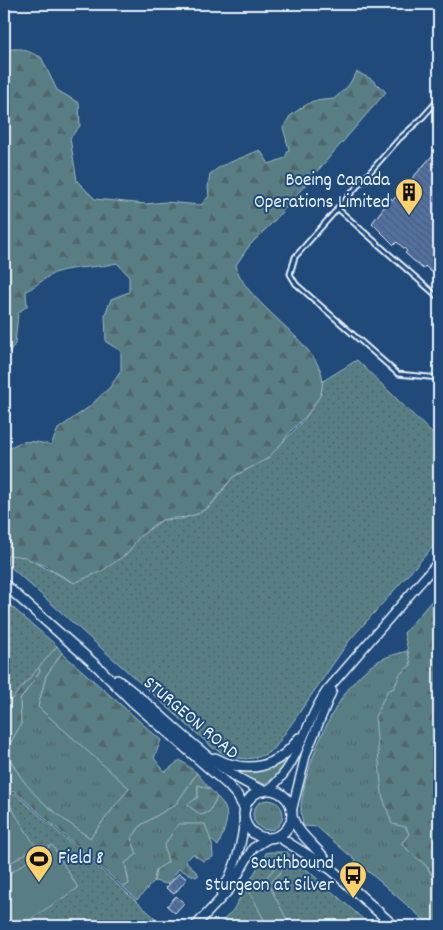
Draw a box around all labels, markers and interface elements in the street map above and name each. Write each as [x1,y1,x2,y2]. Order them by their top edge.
place label: Boeing Canada Operations Limited [254,168,391,217]
building icon: Boeing Canada Operations Limited [394,177,424,216]
street label: STURGEON ROAD [136,671,244,767]
sports icon: Field 8 [24,844,54,883]
place label: Field 8 [58,846,104,873]
place label: Southbound Sturgeon at Silver [205,851,334,900]
bus stop icon: Southbound Sturgeon at Silver [338,860,368,899]

